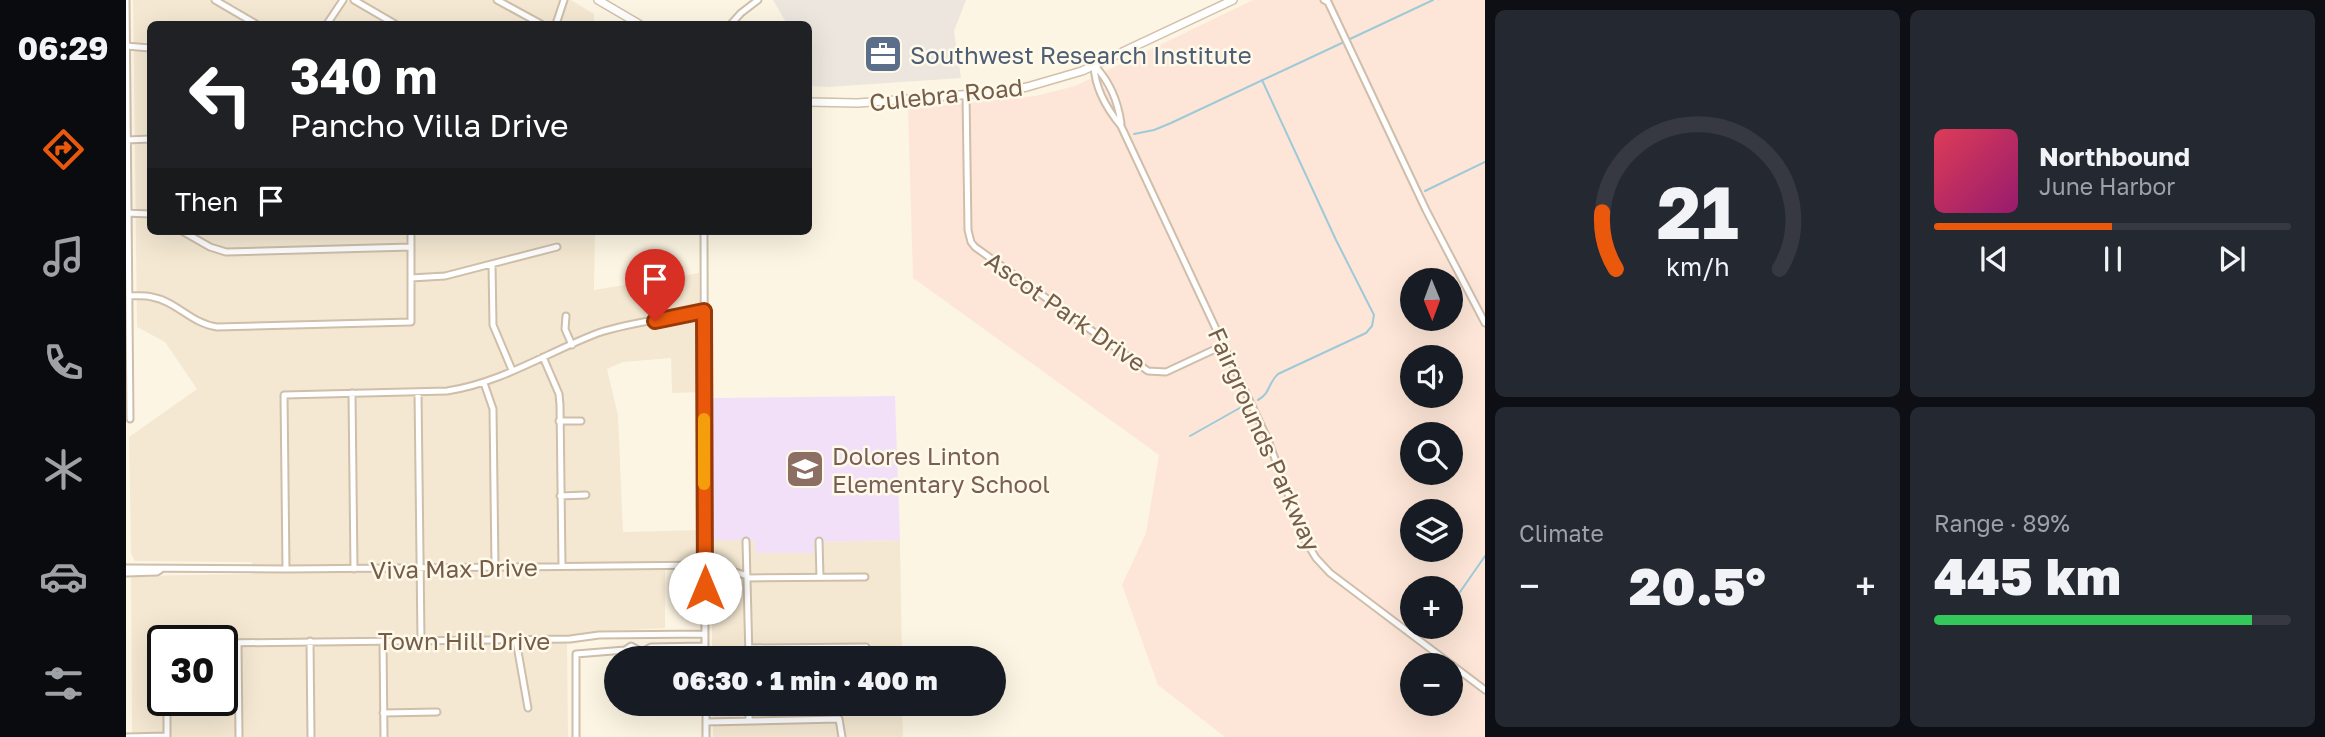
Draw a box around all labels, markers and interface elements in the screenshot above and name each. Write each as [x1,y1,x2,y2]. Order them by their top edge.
text: 06:29 [17,29,109,67]
office icon: Southwest Research Institute [862,33,904,75]
place label: Southwest Research Institute [910,40,1252,69]
text: 340 m [290,46,438,105]
icon: left [175,49,266,140]
street label: Culebra Road [868,72,1024,116]
text: Pancho Villa Drive [290,106,569,144]
icon: directions [39,125,88,174]
text: Northbound [2039,141,2190,172]
text: 21 [1657,169,1738,256]
text: June Harbor [2039,172,2175,200]
icon: arrive [252,182,290,220]
text: Then [175,186,238,217]
icon: music [39,232,88,281]
icon: previous [1975,240,2013,278]
icon: pause [2094,240,2132,278]
icon: next [2213,240,2251,278]
street label: Ascot Park Drive [980,245,1152,377]
pin [625,249,685,321]
text: km/h [1666,251,1729,282]
icon: arrive [636,260,674,298]
north arrow [1400,268,1463,331]
map controls [1400,268,1463,716]
street label: Fairgrounds Parkway [1203,323,1327,555]
icon: phone [39,338,88,387]
button: sound [1400,345,1463,408]
button: search [1400,422,1463,485]
place label: Dolores Linton Elementary School [832,441,1050,498]
icon: climate [39,445,88,494]
school or university icon: Dolores Linton Elementary School [784,448,826,490]
button: layers [1400,499,1463,562]
text: Range · 89% [1934,509,2070,537]
text: Climate [1519,519,1604,547]
text: 445 km [1934,544,2121,606]
position arrow [668,551,742,625]
icon: car [39,552,88,601]
street label: Viva Max Drive [370,552,538,584]
text: 20.5° [1629,554,1766,616]
text: − [1519,563,1540,608]
text: + [1855,563,1876,608]
button: + [1400,576,1463,639]
speed limit sign: 30 [147,625,238,716]
street label: Town Hill Drive [378,626,550,655]
button: − [1400,653,1463,716]
icon: filters [39,659,88,708]
text: 06:30 · 1 min · 400 m [672,665,938,696]

